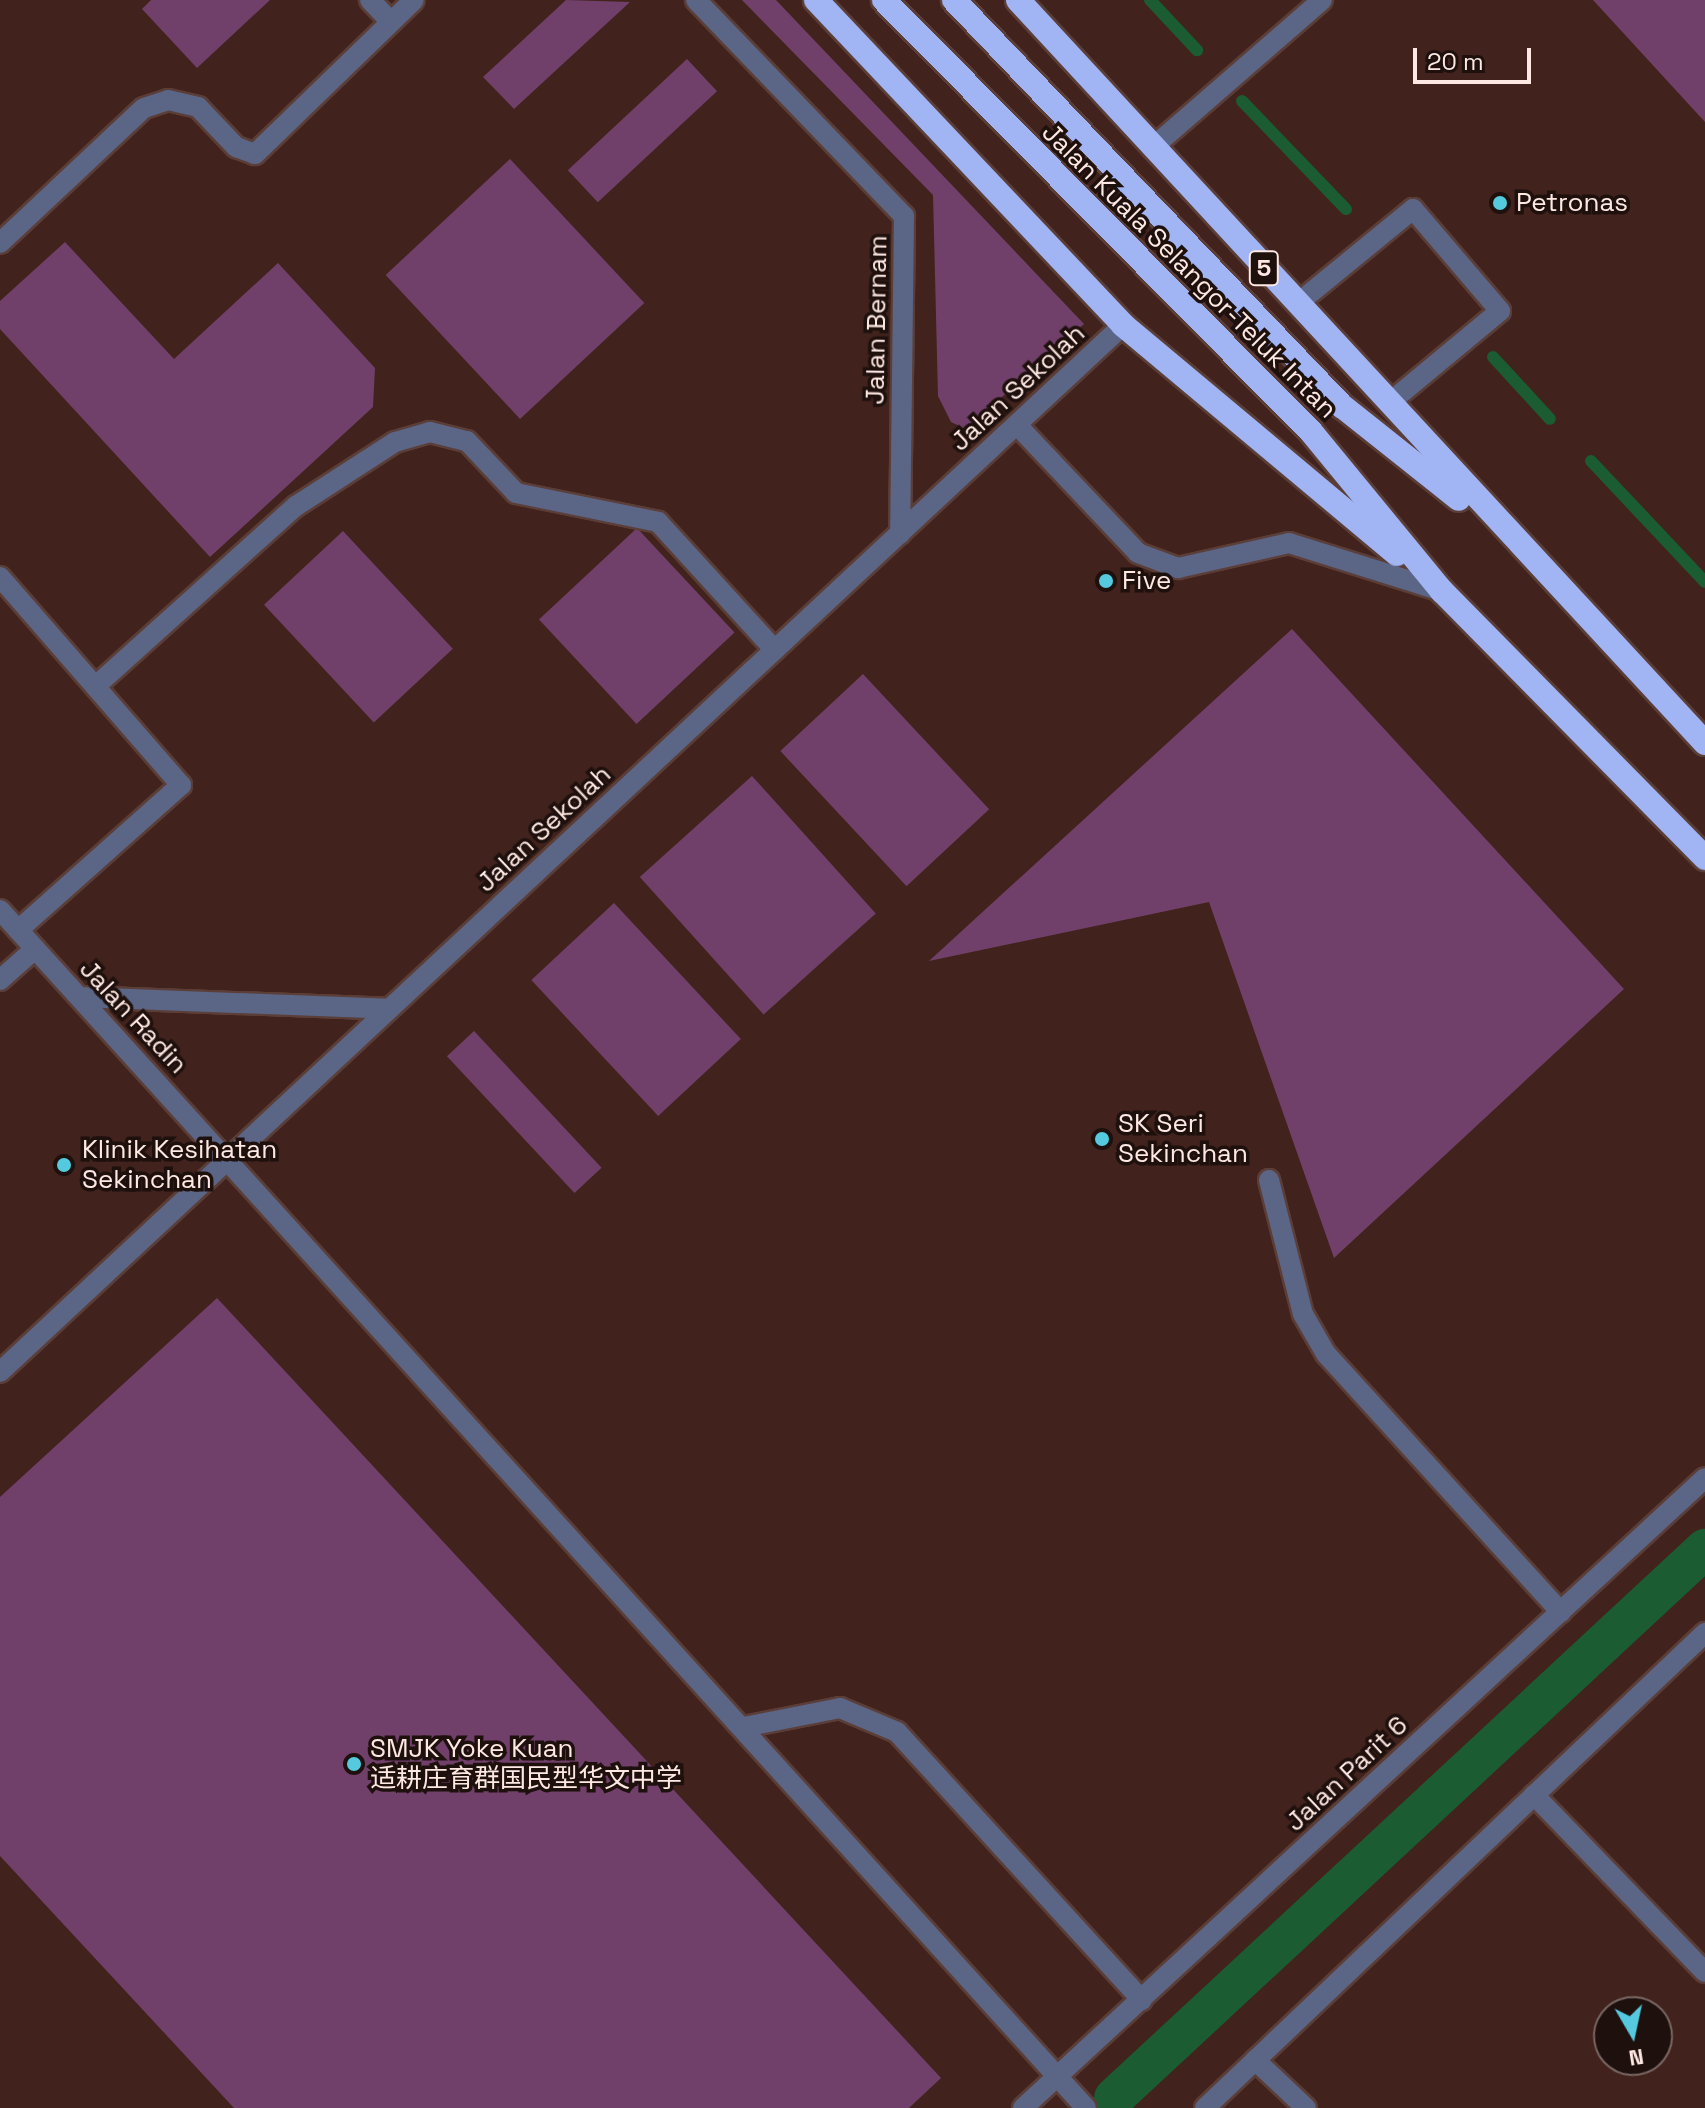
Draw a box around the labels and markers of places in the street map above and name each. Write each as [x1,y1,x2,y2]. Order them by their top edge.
place label: Petronas [1516,187,1628,219]
marker: Petronas [1491,194,1509,212]
place label: Five [1122,565,1171,597]
marker: Five [1097,572,1115,590]
place label: SK Seri Sekinchan [1118,1108,1248,1170]
marker: SK Seri Sekinchan [1093,1130,1111,1148]
place label: Klinik Kesihatan Sekinchan [82,1134,277,1196]
marker: Klinik Kesihatan Sekinchan [53,1154,75,1176]
place label: SMJK Yoke Kuan 适耕庄育群国民型华文中学 [370,1733,682,1794]
marker: SMJK Yoke Kuan 适耕庄育群国民型华文中学 [345,1755,363,1773]

